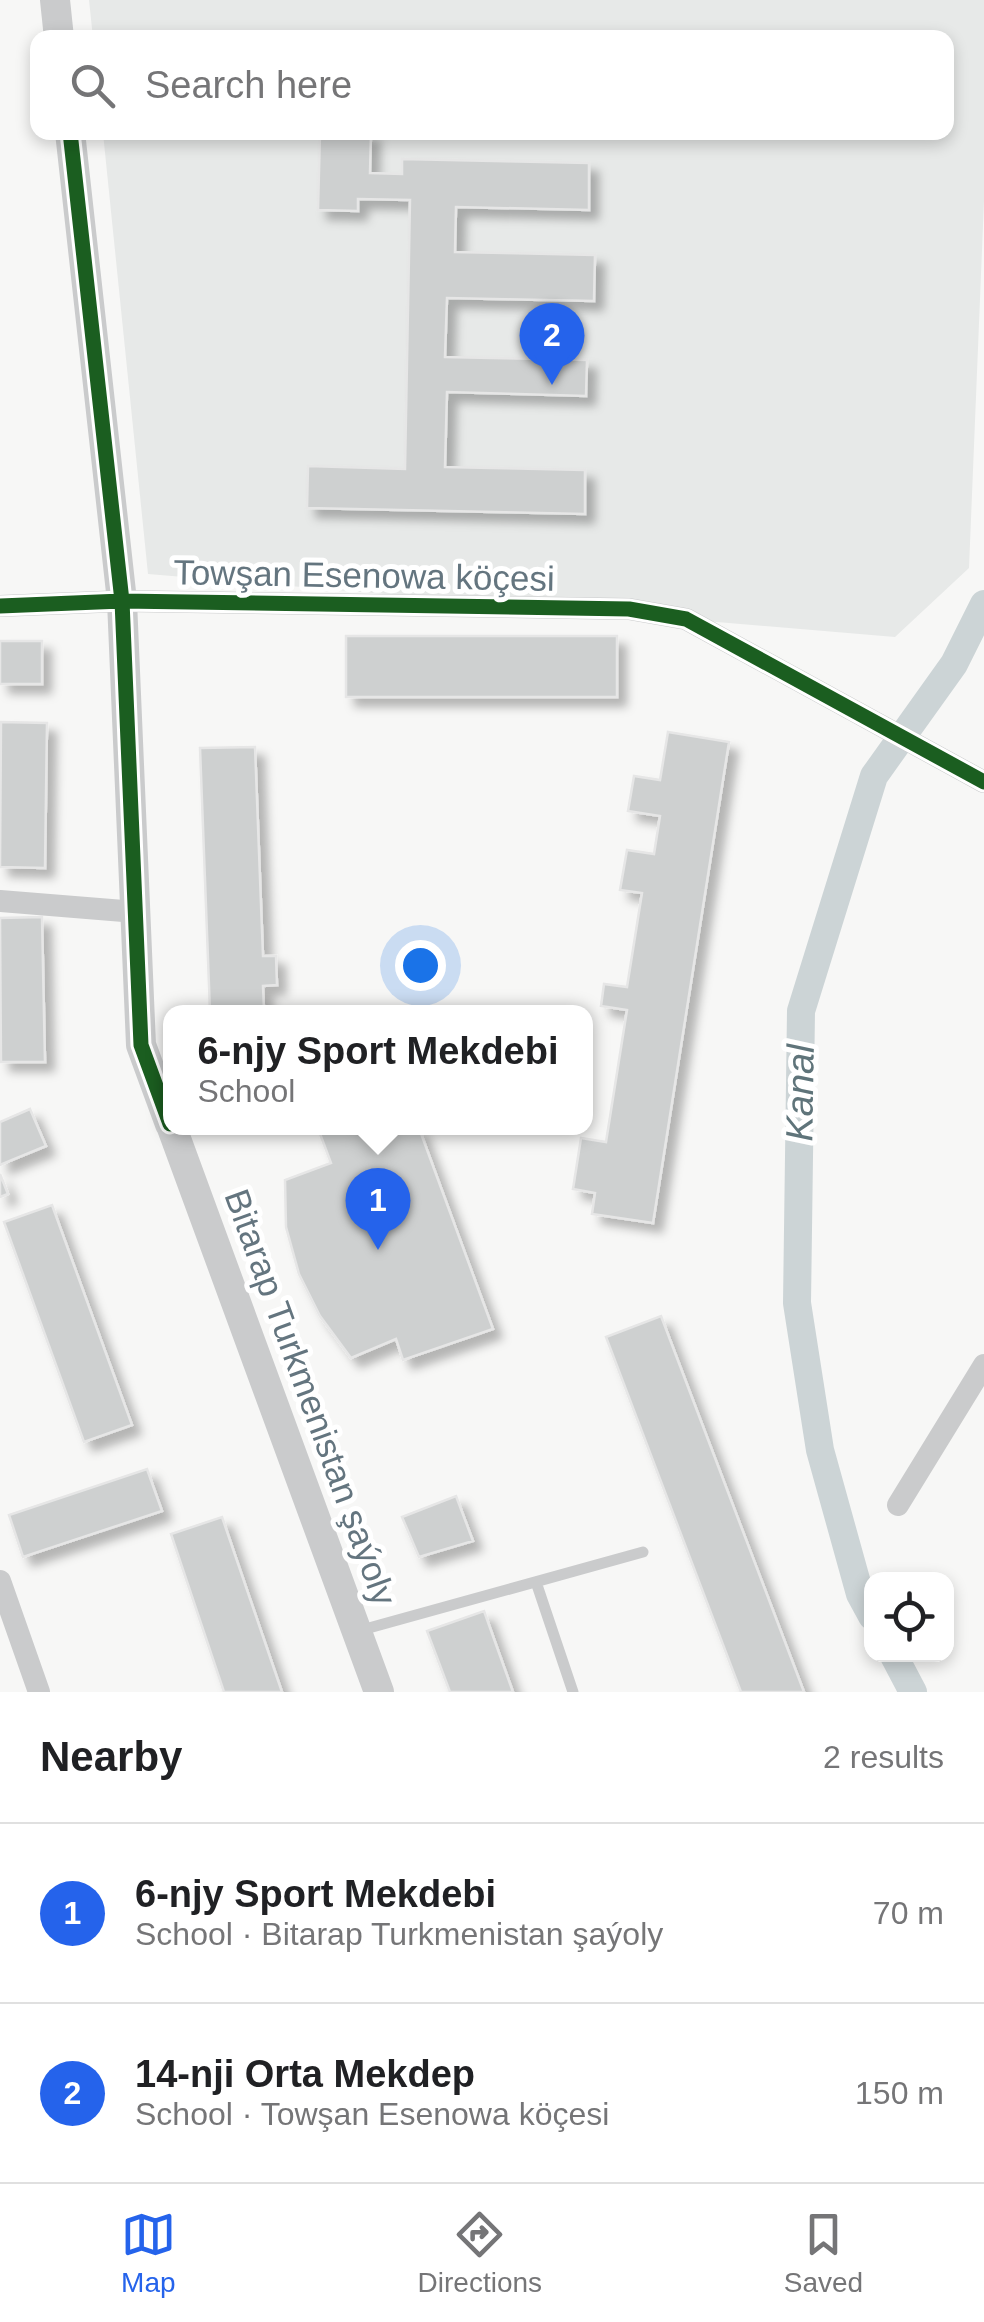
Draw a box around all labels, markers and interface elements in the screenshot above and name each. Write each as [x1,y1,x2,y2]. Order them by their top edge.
search box [30,30,954,140]
icon: search [65,58,120,113]
text: Search here [145,64,352,106]
pin: 2 [520,302,584,385]
street label: Towşan Esenowa köçesi [173,552,555,598]
your location [395,940,446,991]
popup [163,1005,593,1135]
text: 6-njy Sport Mekdebi [197,1030,559,1072]
water label: Kanal [778,1042,822,1142]
text: School [197,1073,295,1109]
pin: 1 [346,1168,410,1250]
street label: Bitarap Turkmenistan şaýoly [217,1184,405,1611]
map controls [864,1572,954,1662]
button: locate [864,1572,954,1662]
text: Nearby [40,1733,182,1780]
text: 2 results [823,1739,944,1775]
text: 6-njy Sport Mekdebi [135,1873,496,1915]
text: 1 [64,1895,81,1931]
text: 70 m [873,1895,944,1931]
text: School · Bitarap Turkmenistan şaýoly [135,1916,663,1952]
text: 14-nji Orta Mekdep [135,2053,475,2095]
text: 2 [64,2075,81,2111]
text: 150 m [855,2075,944,2111]
text: School · Towşan Esenowa köçesi [135,2096,609,2132]
tab: Map [121,2207,176,2299]
tab: Directions [418,2207,542,2299]
tab: Saved [784,2207,863,2299]

